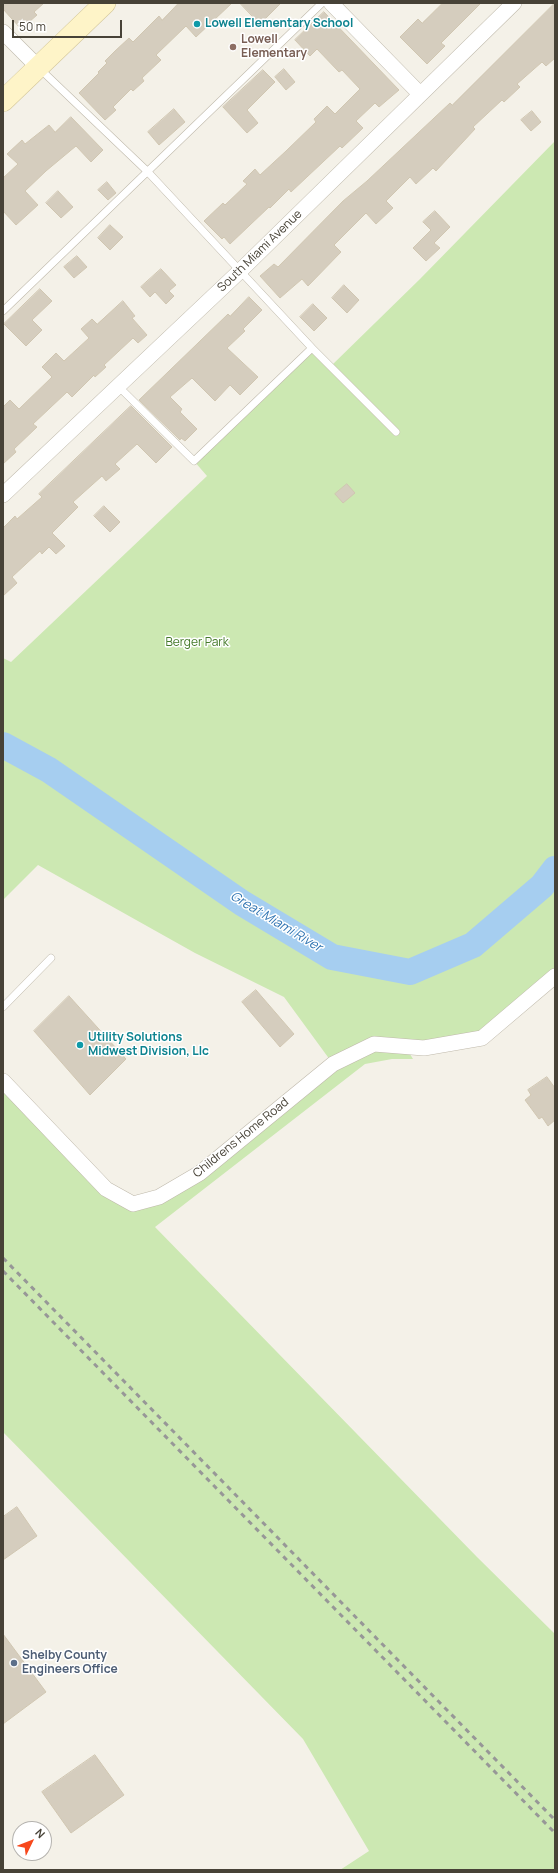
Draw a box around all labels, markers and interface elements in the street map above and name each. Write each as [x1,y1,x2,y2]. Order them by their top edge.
scale bar [14,12,124,38]
place label: Lowell Elementary School [205,17,353,31]
text: 50 m [19,18,46,35]
marker: Lowell Elementary School [192,19,202,29]
place label: Lowell Elementary [241,33,307,61]
marker: Lowell Elementary [228,42,238,52]
street label: South Miami Avenue [215,207,305,295]
park label: Berger Park [165,636,229,650]
water label: Great Miami River [227,889,325,955]
place label: Utility Solutions Midwest Division, Llc [88,1031,209,1059]
marker: Utility Solutions Midwest Division, Llc [75,1040,85,1050]
street label: Childrens Home Road [190,1095,292,1181]
place label: Shelby County Engineers Office [22,1649,118,1677]
marker: Shelby County Engineers Office [9,1658,19,1668]
north arrow [12,1821,52,1861]
text: N [32,1825,49,1841]

